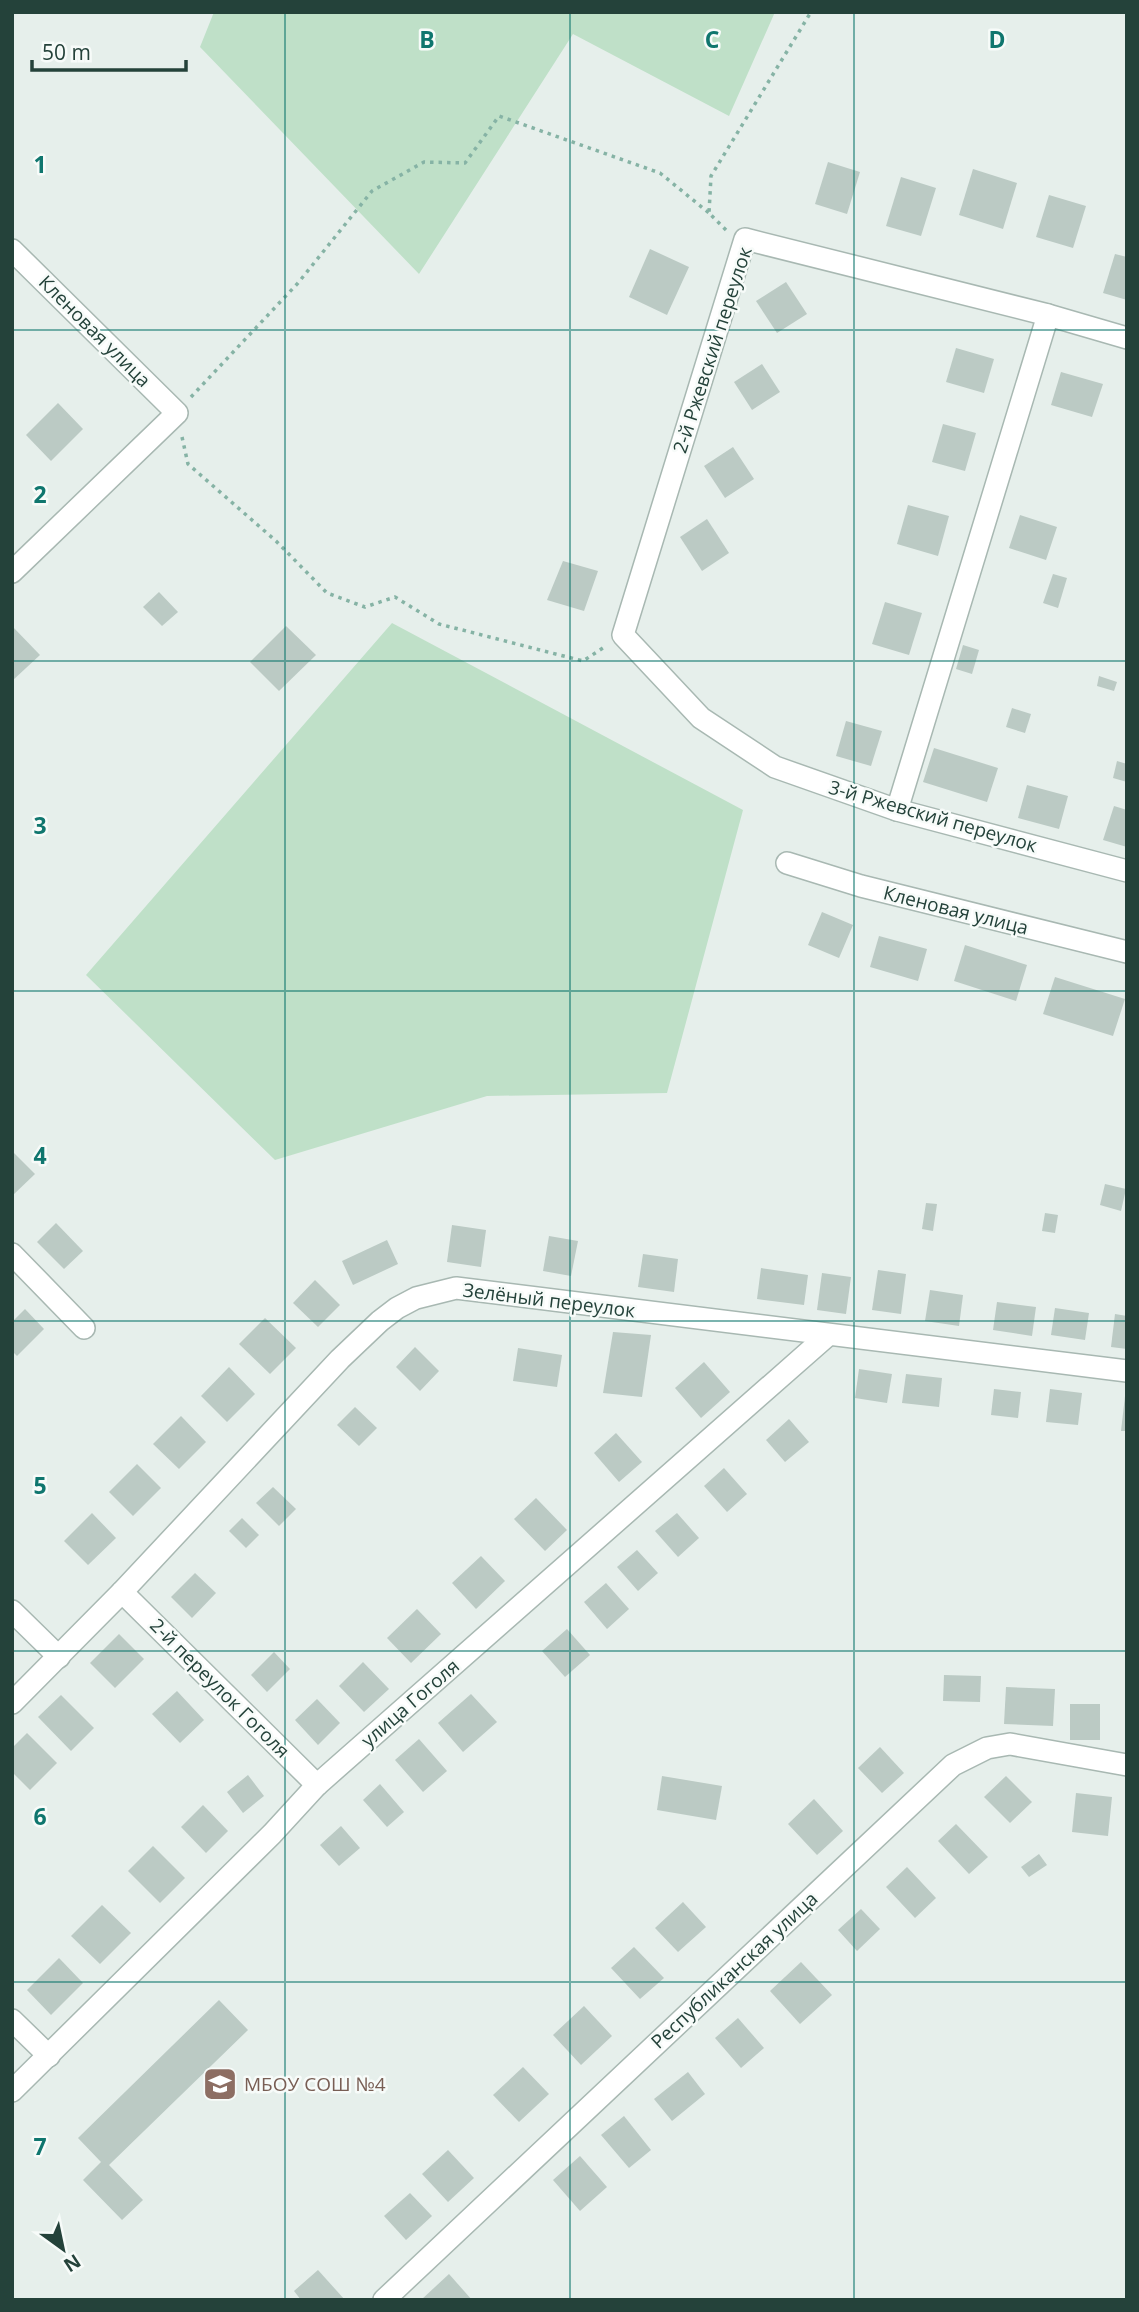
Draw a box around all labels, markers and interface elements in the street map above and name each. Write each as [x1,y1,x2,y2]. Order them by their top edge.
text: B [419,23,435,55]
text: C [705,23,719,55]
text: D [988,23,1006,55]
scale bar [32,28,186,72]
text: 50 m [42,38,91,66]
text: 1 [33,148,47,180]
street label: 2-й Ржевский переулок [666,243,758,456]
street label: Кленовая улица [33,269,157,393]
text: 2 [33,478,47,510]
street label: 3-й Ржевский переулок [826,774,1040,858]
text: 3 [33,809,47,841]
street label: Кленовая улица [881,879,1031,941]
text: 4 [33,1139,47,1171]
street label: Зелёный переулок [461,1277,637,1323]
text: 5 [33,1469,47,1501]
street label: 2-й переулок Гоголя [144,1612,296,1764]
street label: улица Гоголя [355,1653,465,1753]
text: 6 [33,1800,47,1832]
street label: Республиканская улица [645,1886,823,2054]
school or university icon: МБОУ СОШ №4 [201,2065,239,2103]
place label: МБОУ СОШ №4 [244,2071,386,2097]
text: 7 [33,2130,47,2162]
north arrow [28,2214,98,2284]
text: N [59,2248,86,2278]

